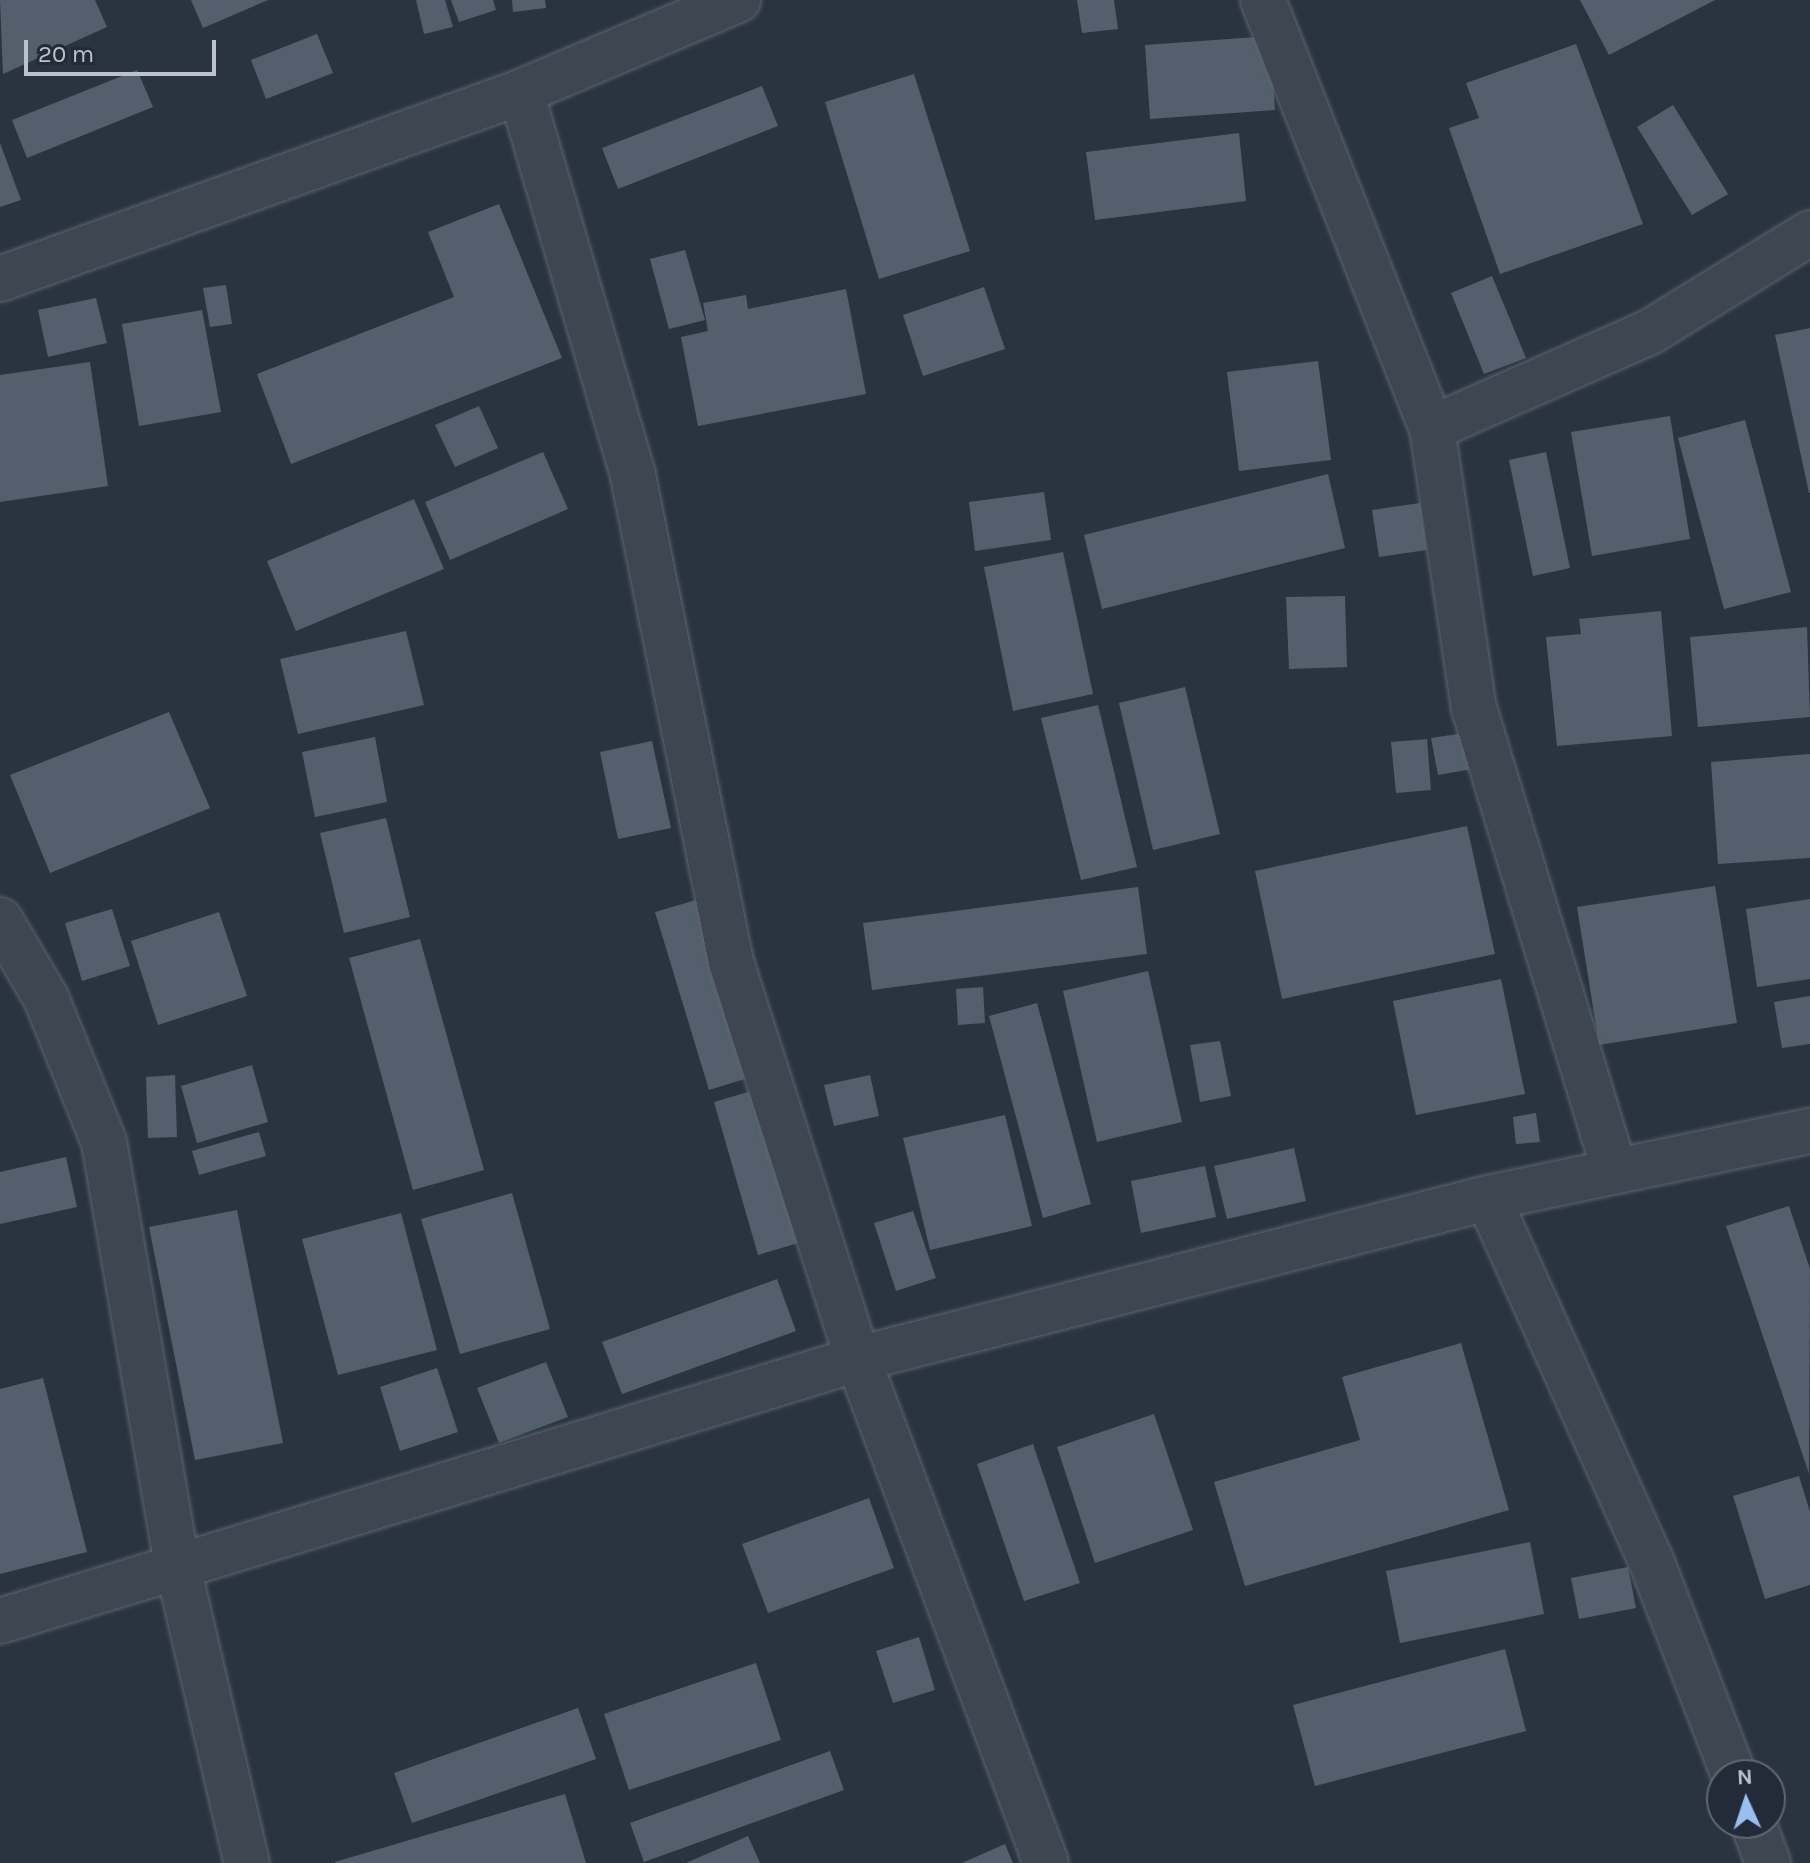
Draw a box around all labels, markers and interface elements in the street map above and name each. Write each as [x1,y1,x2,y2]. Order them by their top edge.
scale bar [28,24,220,74]
text: 20 m [38,40,94,68]
north arrow [1706,1759,1786,1839]
text: N [1736,1764,1753,1790]

